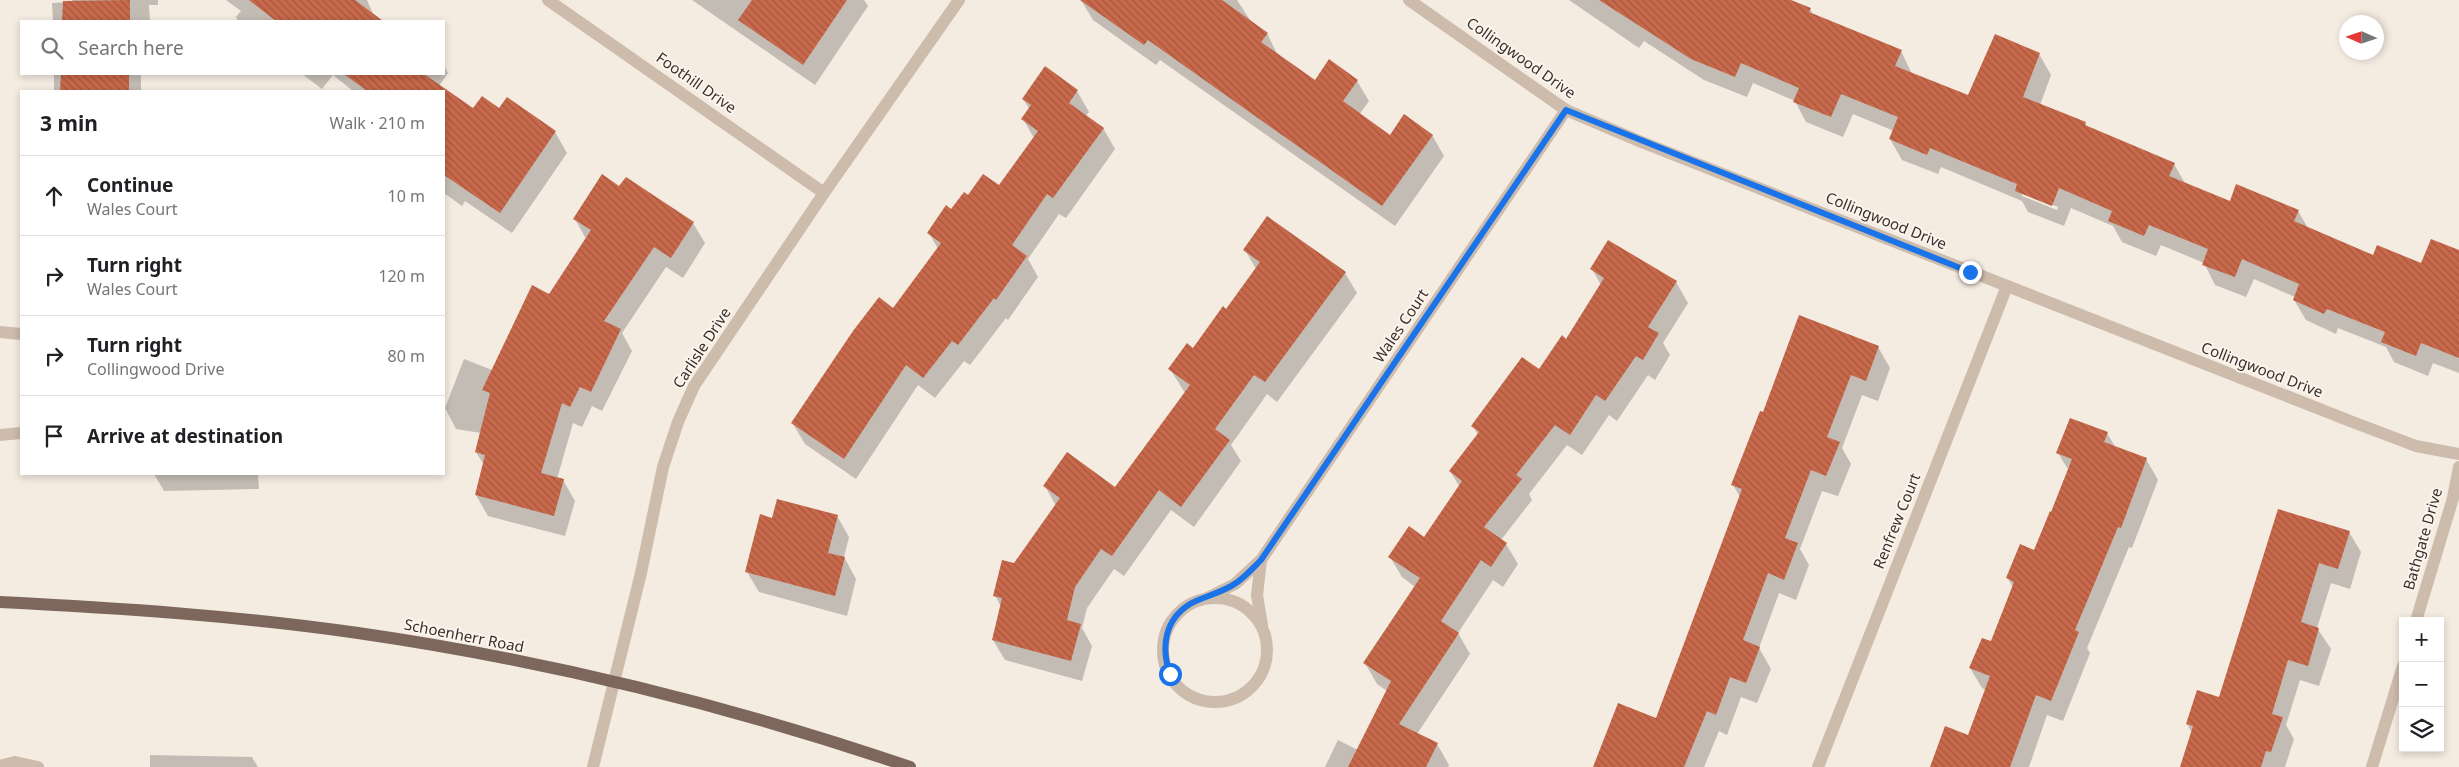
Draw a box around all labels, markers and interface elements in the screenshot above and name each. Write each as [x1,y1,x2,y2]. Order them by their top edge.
street label: Collingwood Drive [1463,12,1580,102]
north arrow [2339,15,2384,60]
search box [20,20,445,75]
icon: search [38,34,66,62]
text: Search here [78,35,184,61]
street label: Foothill Drive [653,47,740,117]
text: 3 min [40,109,98,137]
text: Walk · 210 m [330,112,425,134]
text: Continue [87,172,173,198]
icon: ahead [40,182,68,210]
text: 10 m [388,185,425,207]
street label: Collingwood Drive [1823,187,1950,253]
text: Wales Court [87,198,178,220]
text: Turn right [87,252,182,278]
route end [1959,261,1982,284]
icon: right [40,262,68,290]
text: 120 m [378,265,425,287]
text: Wales Court [87,278,178,300]
street label: Wales Court [1368,284,1433,366]
street label: Carlisle Drive [668,303,735,392]
text: Turn right [87,332,182,358]
street label: Collingwood Drive [2199,337,2326,401]
icon: right [40,342,68,370]
text: 80 m [388,345,425,367]
text: Collingwood Drive [87,358,224,380]
icon: arrive [40,422,68,450]
text: Arrive at destination [87,423,283,449]
street label: Renfrew Court [1868,469,1925,571]
street label: Bathgate Drive [2398,485,2446,592]
street label: Schoenherr Road [403,614,526,656]
map controls [2399,617,2444,752]
button: + [2399,617,2444,662]
button: − [2399,662,2444,707]
route start [1159,663,1182,686]
button: layers [2399,707,2444,752]

